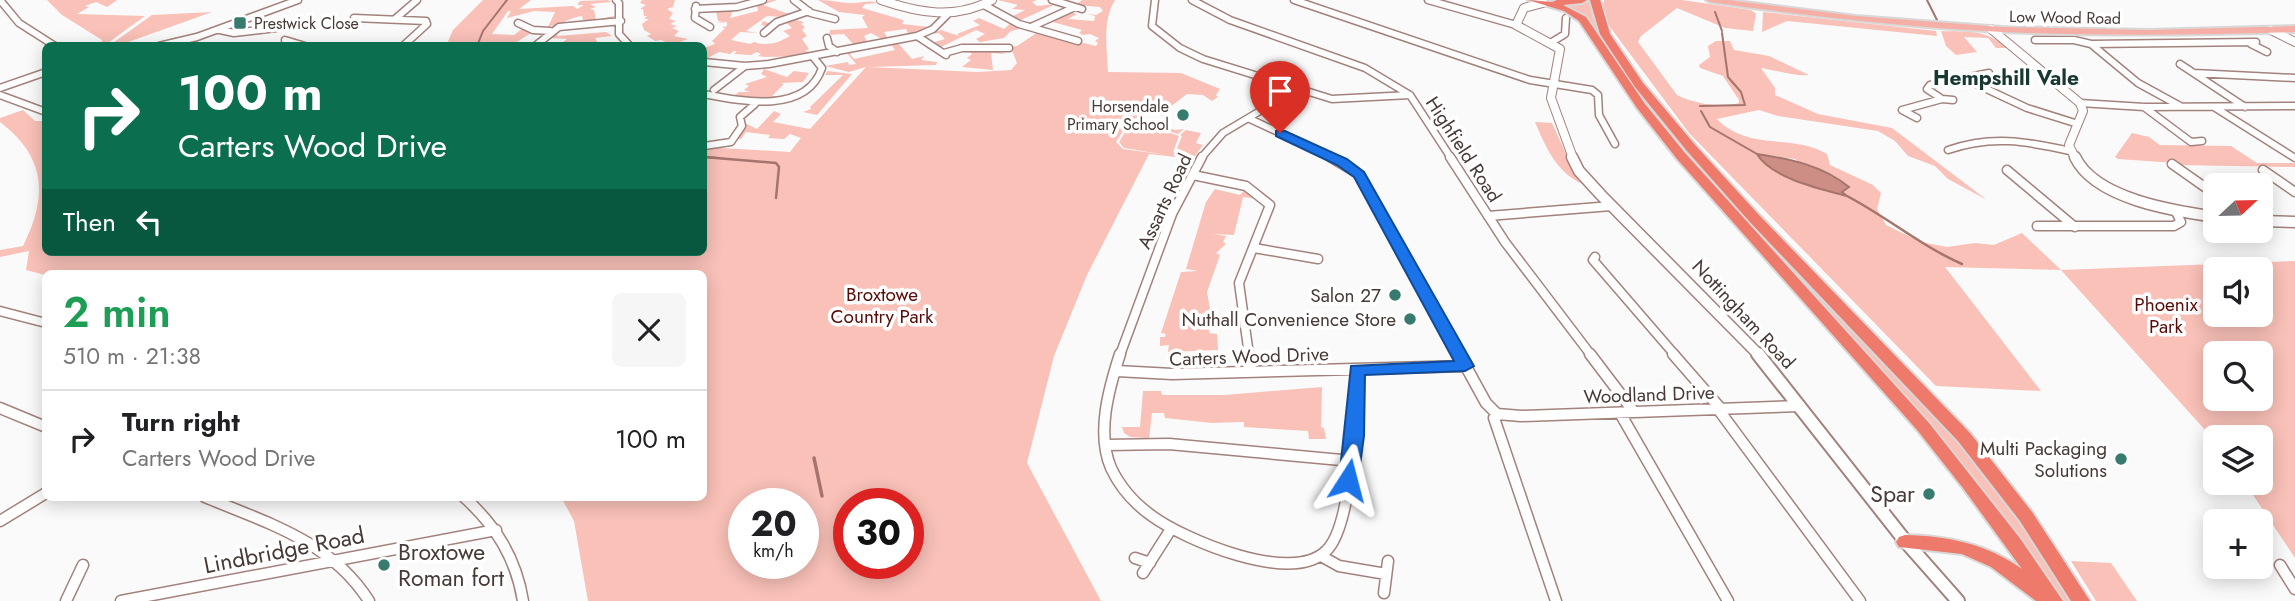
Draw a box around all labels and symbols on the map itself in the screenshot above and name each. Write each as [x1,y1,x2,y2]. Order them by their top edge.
street label: Low Wood Road [2009,5,2121,30]
place label: Prestwick Close [254,12,359,35]
marker: Prestwick Close [232,15,248,31]
pin [1250,61,1310,133]
district label: Hempshill Vale [1933,63,2079,93]
street label: Highfield Road [1419,91,1508,208]
place label: Horsendale Primary School [1067,95,1169,136]
marker: Horsendale Primary School [1175,107,1191,123]
street label: Assarts Road [1131,149,1198,253]
north arrow [2203,173,2273,243]
street label: Nottingham Road [1686,254,1801,375]
park label: Broxtowe Country Park [831,281,934,330]
place label: Salon 27 [1310,282,1381,309]
marker: Salon 27 [1387,287,1403,303]
park label: Phoenix Park [2134,291,2198,340]
place label: Nuthall Convenience Store [1181,306,1396,333]
marker: Nuthall Convenience Store [1402,311,1418,327]
street label: Carters Wood Drive [1169,340,1329,373]
street label: Woodland Drive [1583,379,1715,410]
place label: Multi Packaging Solutions [1980,435,2107,484]
position arrow [1311,443,1385,517]
marker: Multi Packaging Solutions [2113,451,2129,467]
place label: Spar [1870,477,1915,511]
marker: Spar [1921,486,1937,502]
speed limit sign: 30 [833,488,924,579]
street label: Lindbridge Road [201,518,367,582]
place label: Broxtowe Roman fort [398,535,504,595]
marker: Broxtowe Roman fort [376,557,392,573]

